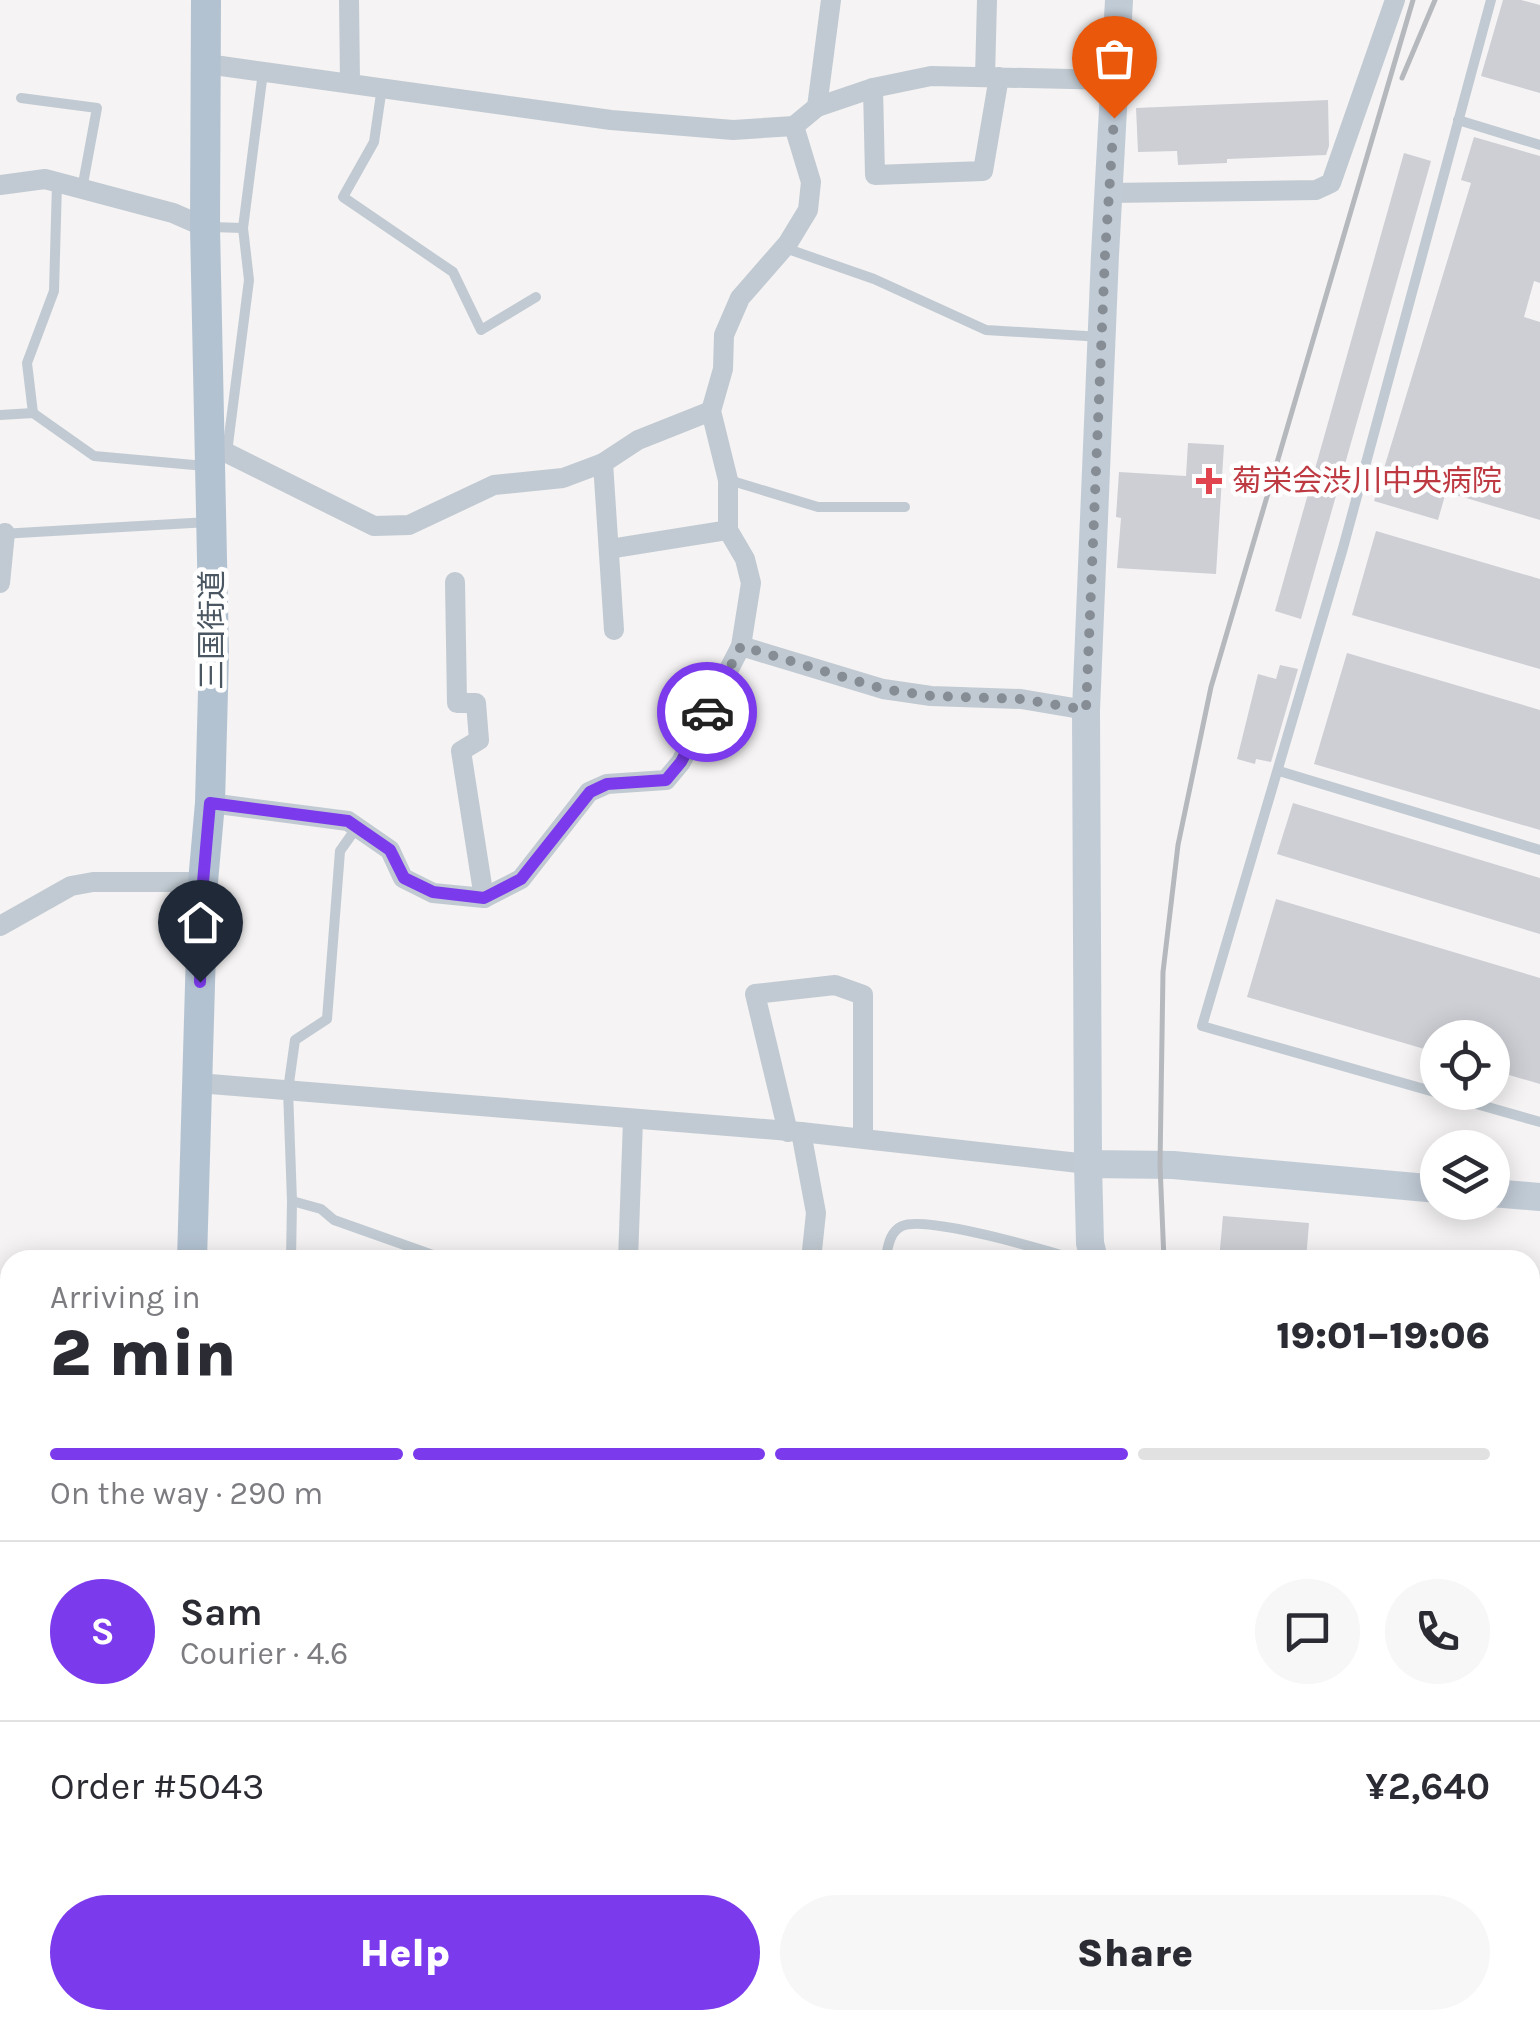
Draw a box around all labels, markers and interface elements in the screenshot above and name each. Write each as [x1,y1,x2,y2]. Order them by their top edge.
pin [1072,16,1157,119]
icon: bag [1087,31,1142,86]
place label: 菊栄会渋川中央病院 [1232,463,1502,499]
marker: 菊栄会渋川中央病院 [1196,468,1222,494]
street label: 三国街道 [194,570,230,690]
courier [657,662,757,762]
icon: car [680,685,735,740]
pin [158,880,243,983]
icon: home [173,895,228,950]
map controls [1420,1020,1510,1220]
button: locate [1420,1020,1510,1110]
button: layers [1420,1130,1510,1220]
text: Arriving in [50,1279,201,1316]
text: 19:01–19:06 [1276,1313,1490,1358]
text: 2 min [50,1315,236,1391]
text: On the way · 290 m [50,1475,323,1512]
button: chat [1255,1579,1360,1684]
button: phone [1385,1579,1490,1684]
text: Sam [180,1590,263,1635]
text: S [90,1609,115,1654]
text: Courier · 4.6 [180,1635,348,1672]
text: Order #5043 [50,1764,265,1809]
text: ¥2,640 [1365,1764,1490,1809]
button: Help [50,1895,760,2010]
button: Share [780,1895,1490,2010]

